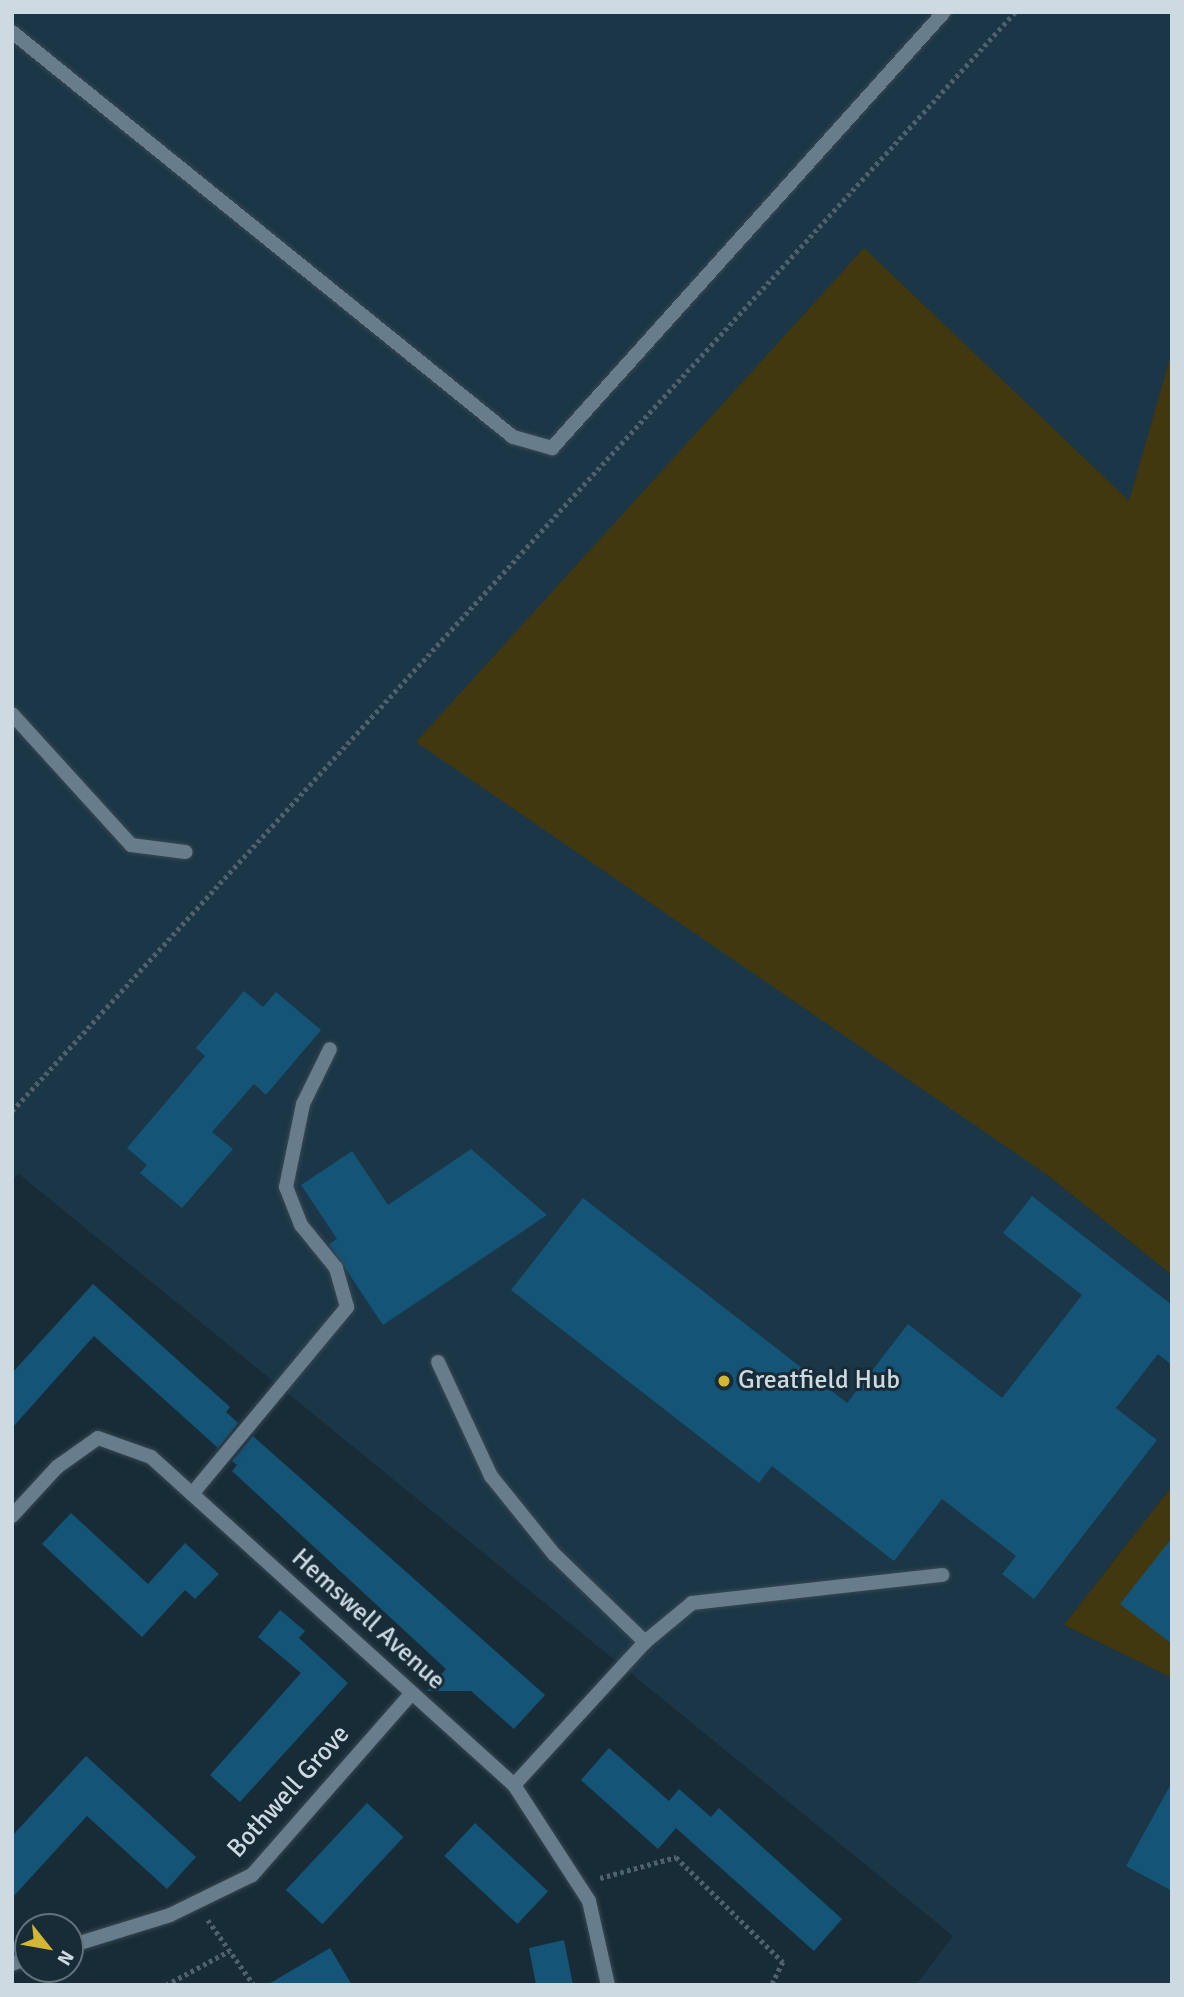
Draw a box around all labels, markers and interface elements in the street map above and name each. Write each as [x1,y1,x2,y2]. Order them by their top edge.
place label: Greatfield Hub [738,1365,900,1397]
marker: Greatfield Hub [716,1373,732,1389]
street label: Hemswell Avenue [285,1543,451,1697]
street label: Bothwell Grove [221,1719,357,1865]
north arrow [14,1913,84,1983]
text: N [52,1946,79,1970]

